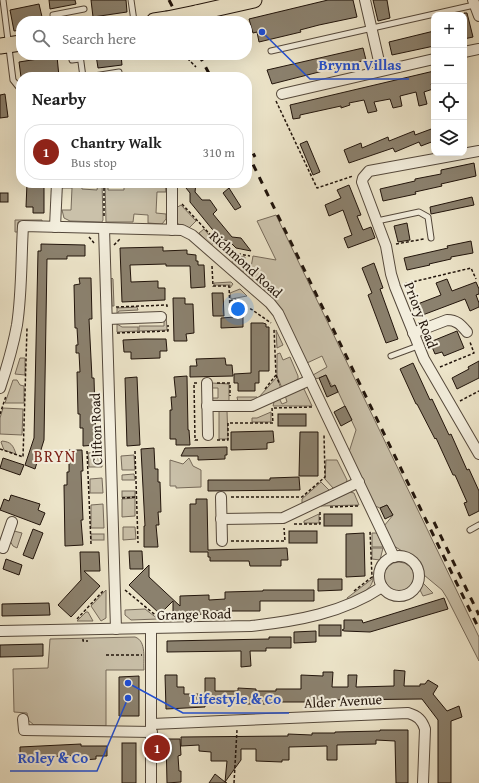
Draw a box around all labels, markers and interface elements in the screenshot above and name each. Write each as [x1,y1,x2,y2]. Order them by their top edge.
map controls [431,12,467,156]
button: + [431,12,467,48]
search box [16,16,252,60]
icon: search [30,27,52,49]
text: Search here [62,28,136,49]
button: − [431,48,467,84]
callout: Brynn Villas [310,52,409,79]
text: Brynn Villas [318,54,402,75]
button: locate [431,84,467,120]
text: Nearby [32,86,86,111]
button: layers [431,120,467,156]
text: Chantry Walk [71,132,162,153]
text: 1 [43,143,49,162]
text: 310 m [203,143,235,162]
text: Bus stop [71,153,117,172]
street label: Richmond Road [205,226,287,303]
street label: Priory Road [399,279,443,352]
your location [228,299,248,319]
street label: Clifton Road [85,392,107,465]
district label: BRYN [34,444,76,468]
street label: Grange Road [157,603,232,625]
callout: Lifestyle & Co [183,686,289,713]
text: Lifestyle & Co [191,688,281,709]
street label: Alder Avenue [303,689,383,713]
pin: 1 [144,733,170,763]
callout: Roley & Co [10,744,97,771]
text: Roley & Co [18,747,88,768]

